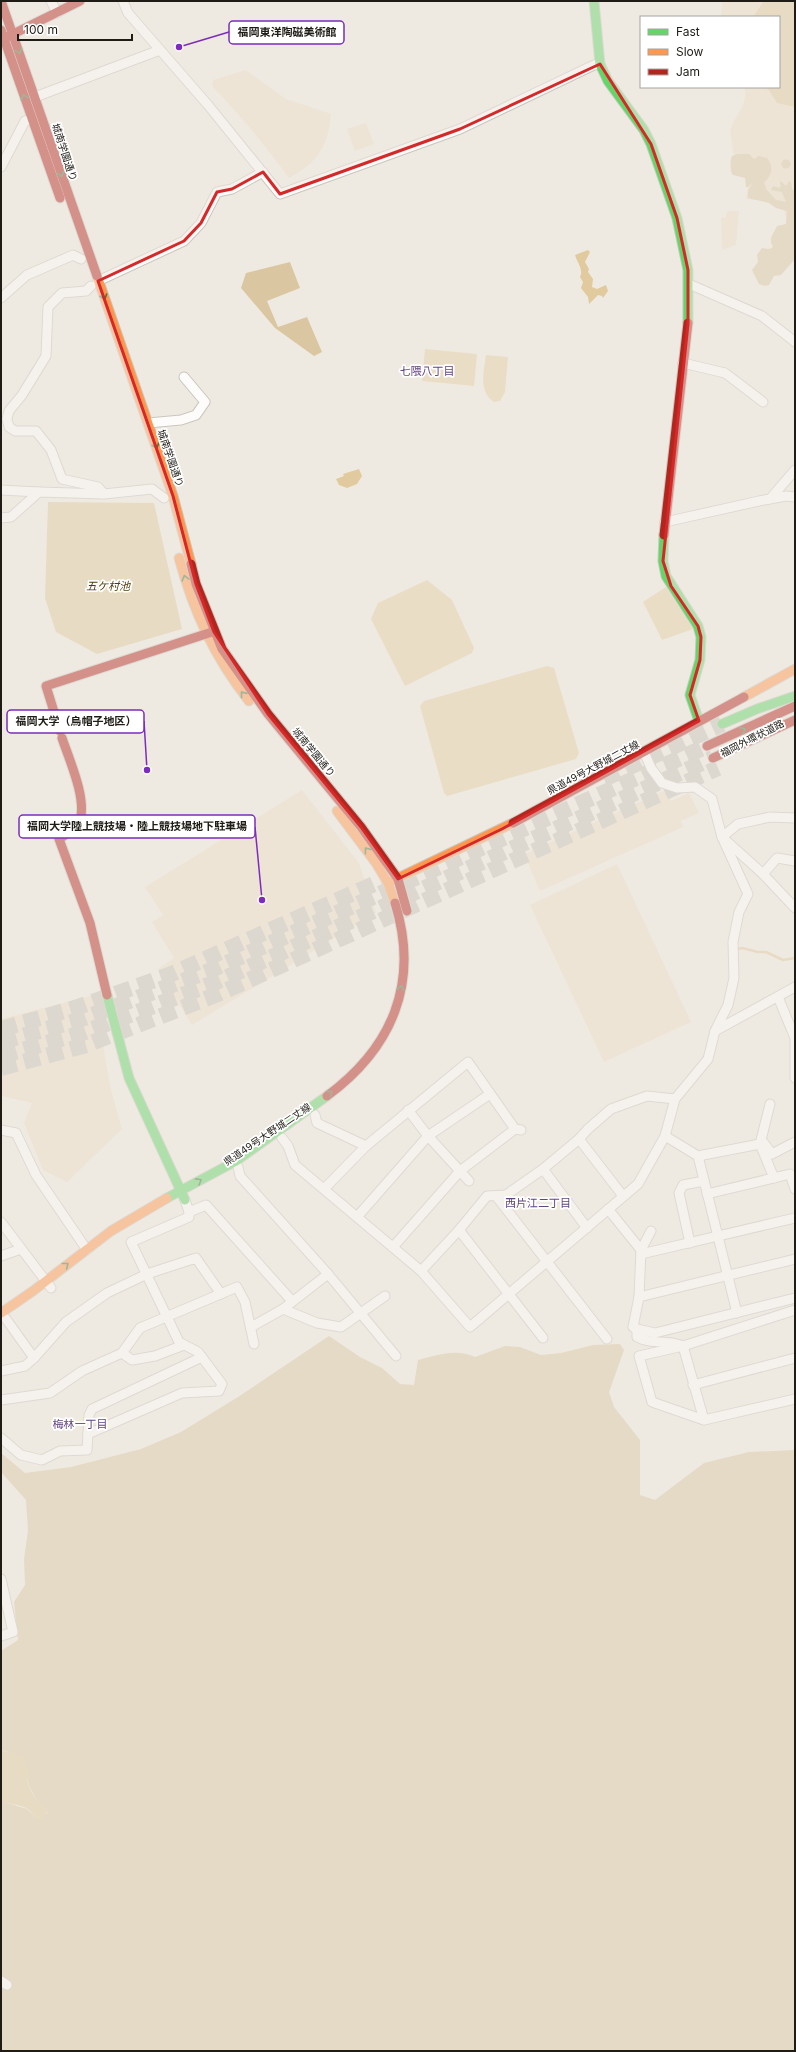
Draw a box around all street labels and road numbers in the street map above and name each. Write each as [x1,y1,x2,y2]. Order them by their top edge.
street label: 城南学園通り [50,122,80,182]
street label: 城南学園通り [156,428,186,488]
street label: 福岡外環状道路 [718,717,786,759]
street label: 城南学園通り [290,725,338,779]
street label: 県道49号大野城二丈線 [545,738,641,796]
street label: 県道49号大野城二丈線 [221,1100,313,1168]

